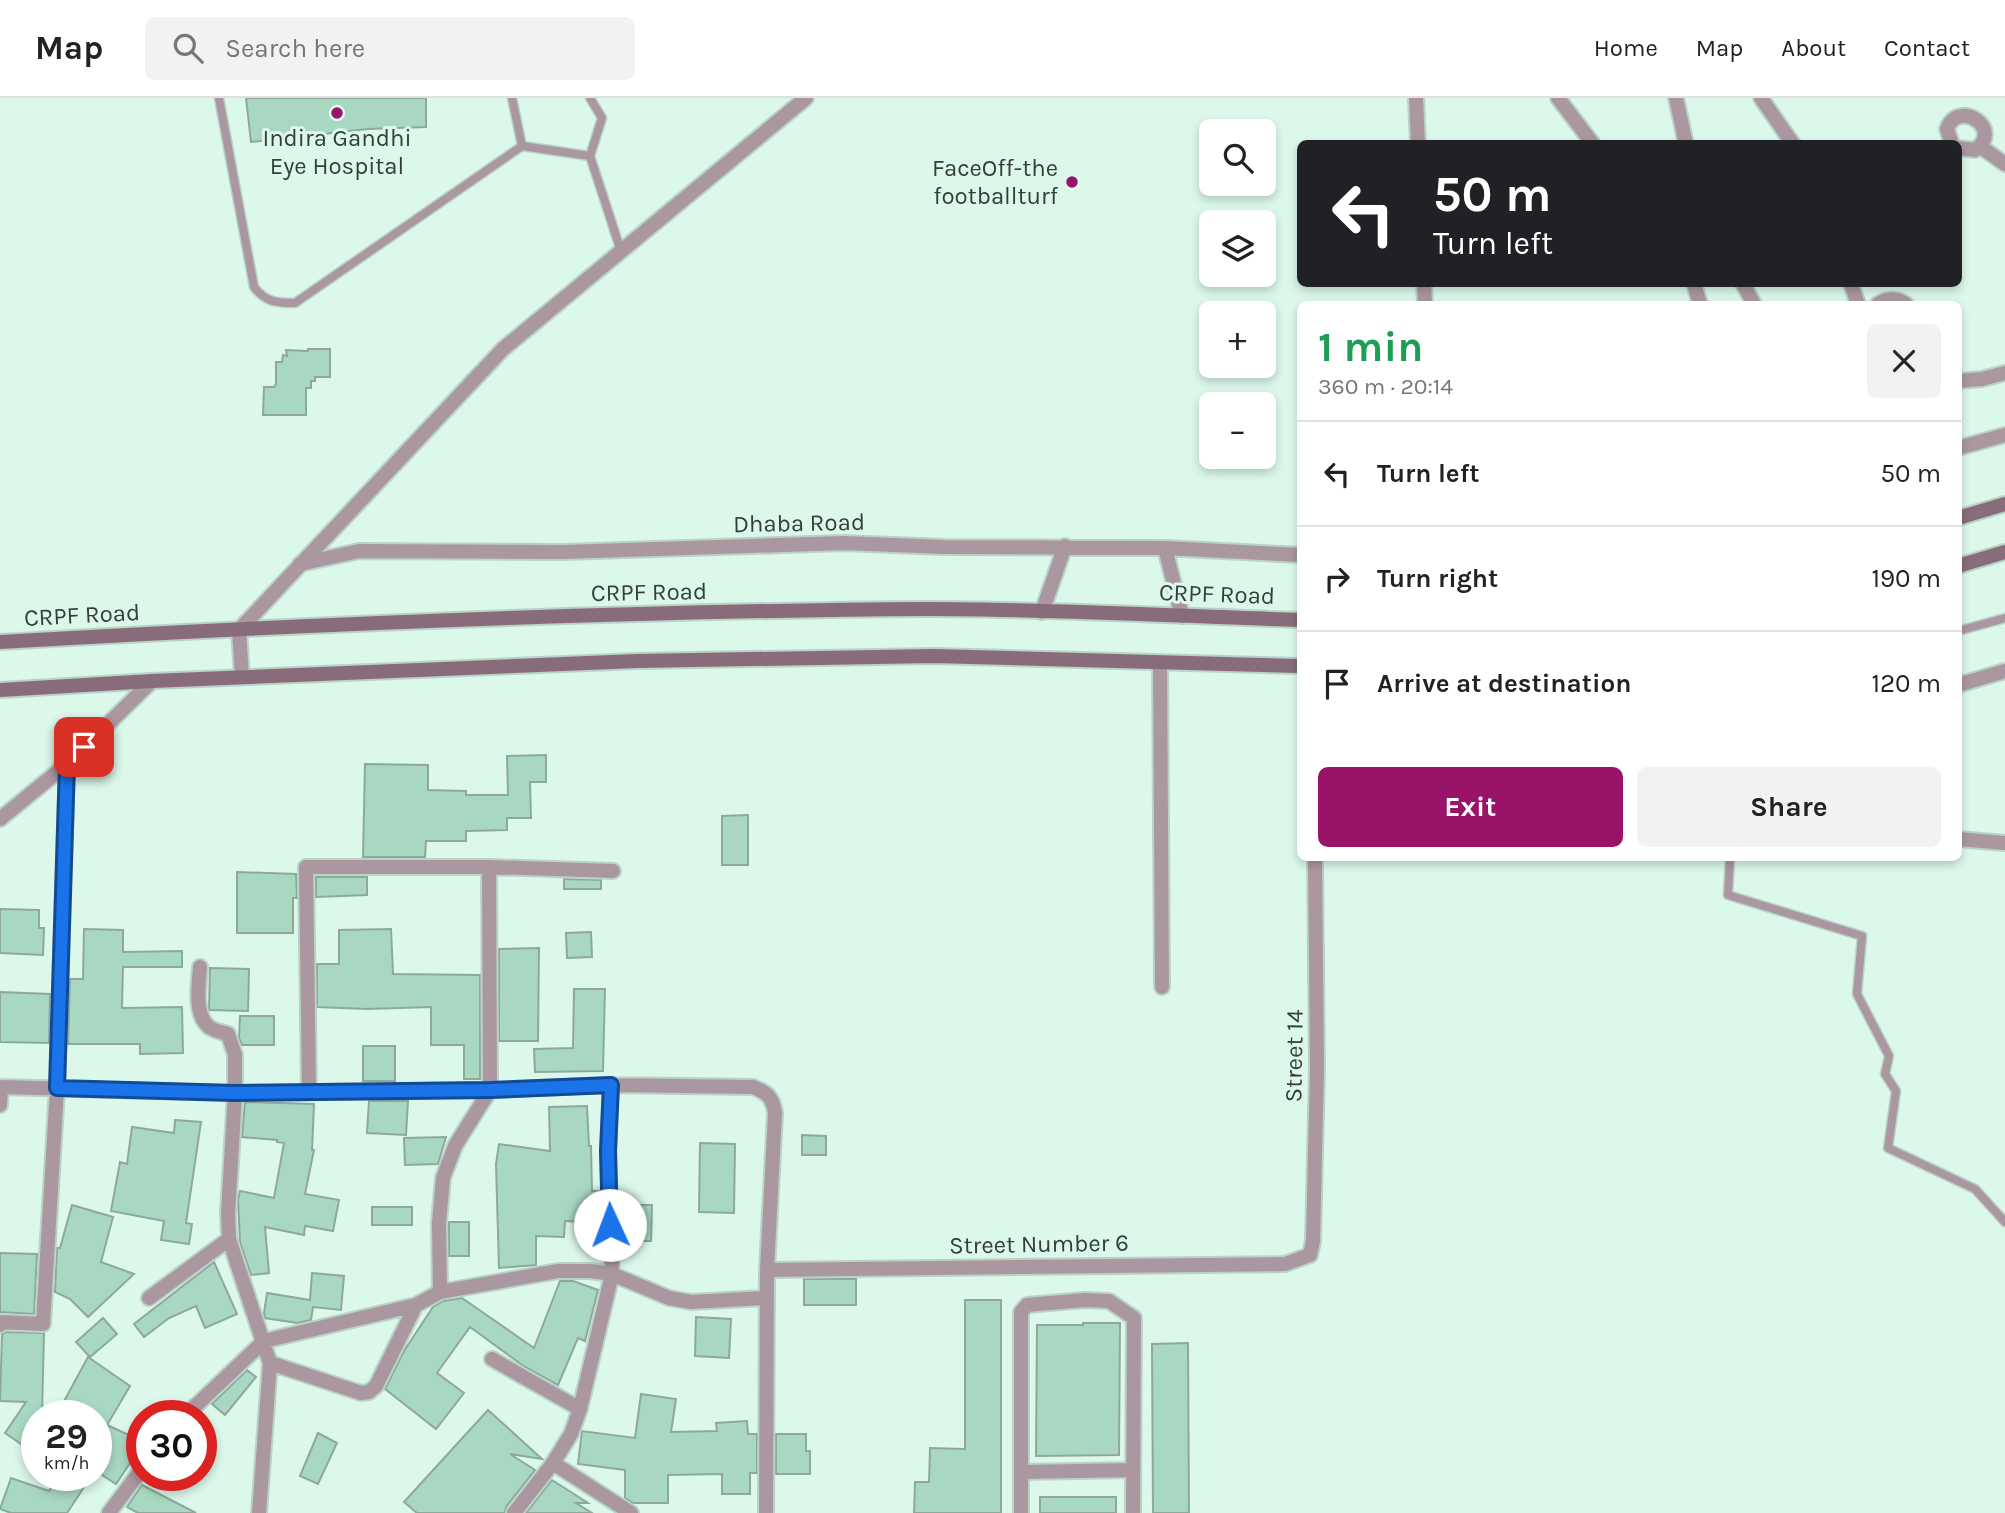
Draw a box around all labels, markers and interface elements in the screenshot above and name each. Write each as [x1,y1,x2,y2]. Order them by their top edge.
search box [145,17,635,80]
text: Map [35,29,103,67]
icon: search [169,29,207,67]
text: Search here [225,33,365,64]
text: Home [1594,34,1658,62]
text: Map [1696,34,1743,62]
text: About [1781,34,1846,62]
text: Contact [1884,34,1970,62]
marker: Indira Gandhi Eye Hospital [329,105,345,121]
map controls [1199,119,1276,469]
button: search [1199,119,1276,196]
place label: Indira Gandhi Eye Hospital [262,124,412,180]
place label: FaceOff-the footballturf [932,154,1059,210]
text: 50 m [1433,166,1551,223]
icon: left [1318,168,1409,259]
marker: FaceOff-the footballturf [1064,174,1080,190]
button: layers [1199,210,1276,287]
text: Turn left [1433,225,1553,262]
button: + [1199,301,1276,378]
text: 1 min [1318,322,1423,372]
button: close [1867,324,1941,398]
text: 360 m · 20:14 [1318,373,1453,400]
button: − [1199,392,1276,469]
icon: left [1318,455,1356,493]
text: Turn left [1377,458,1479,489]
text: 50 m [1880,458,1941,489]
street label: Dhaba Road [733,508,865,538]
icon: right [1318,560,1356,598]
text: Turn right [1377,563,1498,594]
text: 190 m [1871,563,1941,594]
street label: CRPF Road [591,577,707,607]
street label: CRPF Road [1158,578,1276,610]
street label: CRPF Road [23,598,141,632]
icon: arrive [1318,665,1356,703]
text: Arrive at destination [1377,668,1631,699]
text: 120 m [1871,668,1941,699]
pin [54,717,114,777]
icon: arrive [65,728,103,766]
button: Exit [1318,767,1623,847]
button: Share [1637,767,1941,847]
street label: Street 14 [1279,1009,1309,1103]
position arrow [573,1188,647,1262]
street label: Street Number 6 [949,1228,1129,1260]
speed limit sign: 30 [126,1400,217,1491]
text: 29 [45,1416,88,1457]
text: km/h [44,1452,89,1474]

